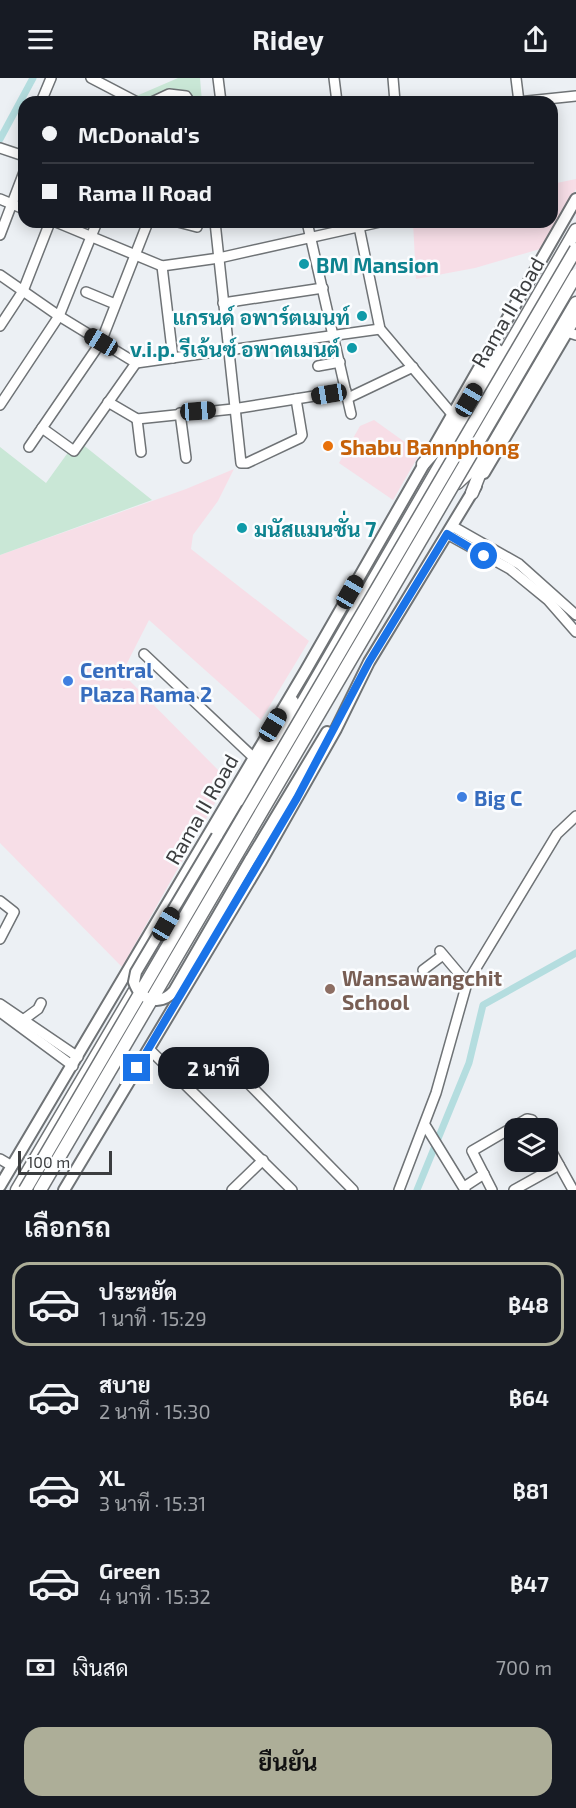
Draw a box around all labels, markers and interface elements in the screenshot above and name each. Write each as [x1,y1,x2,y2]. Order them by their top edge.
icon: menu [24,23,57,56]
text: Ridey [252,23,324,55]
icon: share [519,23,552,56]
text: McDonald's [78,121,200,147]
text: Rama II Road [78,179,212,205]
place label: BM Mansion [316,252,439,277]
street label: Rama II Road [465,252,549,372]
marker: BM Mansion [297,257,311,271]
place label: แกรนด์ อพาร์ตเมนท์ [173,304,351,329]
marker: แกรนด์ อพาร์ตเมนท์ [355,309,369,323]
car [81,325,121,359]
place label: v.i.p. รีเจ้นซ์ อพาตเมนต์ [130,336,341,361]
marker: v.i.p. รีเจ้นซ์ อพาตเมนต์ [345,341,359,355]
car [452,380,486,420]
car [310,382,348,406]
car [179,401,217,421]
place label: Shabu Bannphong [340,434,519,459]
marker: Shabu Bannphong [321,439,335,453]
place label: มนัสแมนชั่น 7 [254,510,376,541]
marker: มนัสแมนชั่น 7 [235,521,249,535]
route start [470,542,497,569]
car [333,572,367,612]
place label: Central Plaza Rama 2 [80,657,212,706]
marker: Central Plaza Rama 2 [61,674,75,688]
car [256,705,290,745]
street label: Rama II Road [159,749,243,869]
place label: Big C [474,785,522,810]
marker: Big C [455,790,469,804]
car [149,904,183,944]
place label: Wansawangchit School [342,965,502,1014]
marker: Wansawangchit School [323,982,337,996]
callout: 2 นาที [158,1047,269,1089]
route end [123,1054,150,1081]
text: 2 นาที [187,1056,240,1080]
map controls [504,1118,558,1172]
button: layers [504,1118,558,1172]
scale bar [18,1148,112,1176]
text: 100 m [27,1152,70,1171]
text: เลือกรถ [24,1210,111,1242]
icon: car [27,1277,81,1331]
text: ประหยัด [99,1278,177,1304]
text: ฿48 [508,1291,549,1317]
text: 1 นาที · 15:29 [99,1306,207,1330]
icon: car [27,1370,81,1424]
text: สบาย [99,1371,151,1397]
text: ฿64 [509,1384,549,1410]
text: 2 นาที · 15:30 [99,1399,211,1423]
icon: car [27,1463,81,1517]
text: XL [99,1464,125,1490]
text: ฿81 [513,1477,549,1503]
text: 3 นาที · 15:31 [99,1491,206,1515]
icon: car [27,1556,81,1610]
text: Green [99,1557,161,1583]
text: ฿47 [510,1570,549,1596]
text: 4 นาที · 15:32 [99,1584,211,1608]
icon: cash [24,1651,57,1684]
text: เงินสด [72,1654,129,1680]
text: 700 m [496,1655,552,1679]
button: ยืนยัน [24,1727,552,1796]

